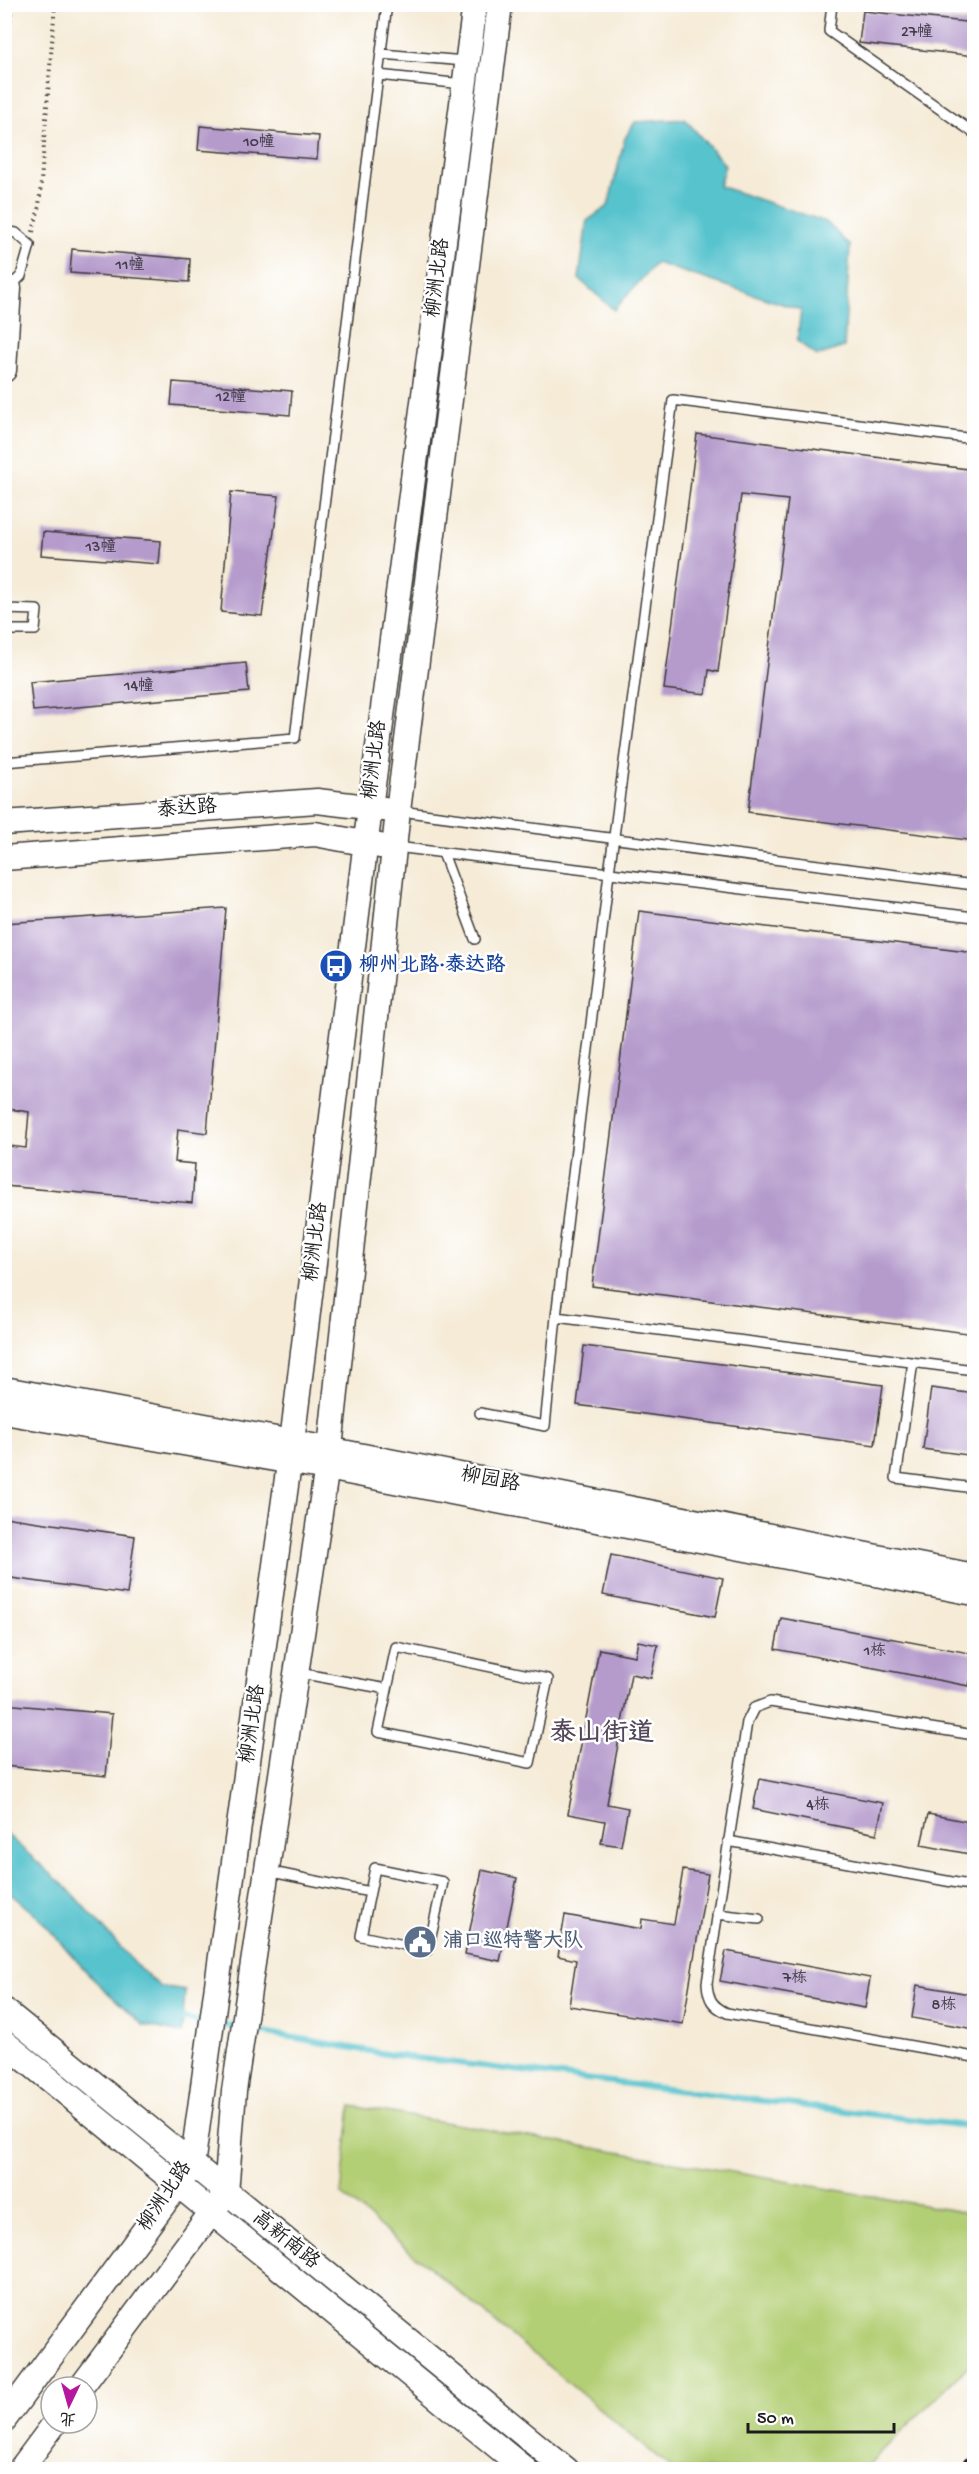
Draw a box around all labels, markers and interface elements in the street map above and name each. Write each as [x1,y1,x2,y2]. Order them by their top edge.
house number: 27幢 [901,23,933,43]
house number: 10幢 [242,133,275,153]
street label: 柳洲北路 [421,236,455,319]
house number: 11幢 [115,256,144,276]
house number: 12幢 [215,388,246,408]
house number: 13幢 [85,538,116,558]
house number: 14幢 [123,677,154,697]
street label: 柳洲北路 [358,718,392,801]
street label: 泰达路 [156,794,219,824]
bus stop icon: 柳州北路·泰达路 [318,948,354,984]
place label: 柳州北路·泰达路 [359,953,505,978]
street label: 柳洲北路 [299,1200,333,1283]
street label: 柳园路 [458,1462,523,1498]
house number: 1栋 [863,1642,886,1662]
street label: 柳洲北路 [235,1682,271,1765]
district label: 泰山街道 [550,1718,654,1751]
house number: 4栋 [806,1796,830,1816]
public building icon: 浦口巡特警大队 [402,1924,438,1960]
place label: 浦口巡特警大队 [443,1929,583,1954]
house number: 7栋 [782,1969,807,1989]
house number: 8栋 [932,1996,956,2016]
street label: 柳洲北路 [132,2155,198,2237]
street label: 高新南路 [247,2205,325,2276]
north arrow [39,2375,99,2435]
scale bar [748,2396,894,2434]
text: 北 [59,2406,77,2428]
text: 50 m [757,2409,794,2430]

